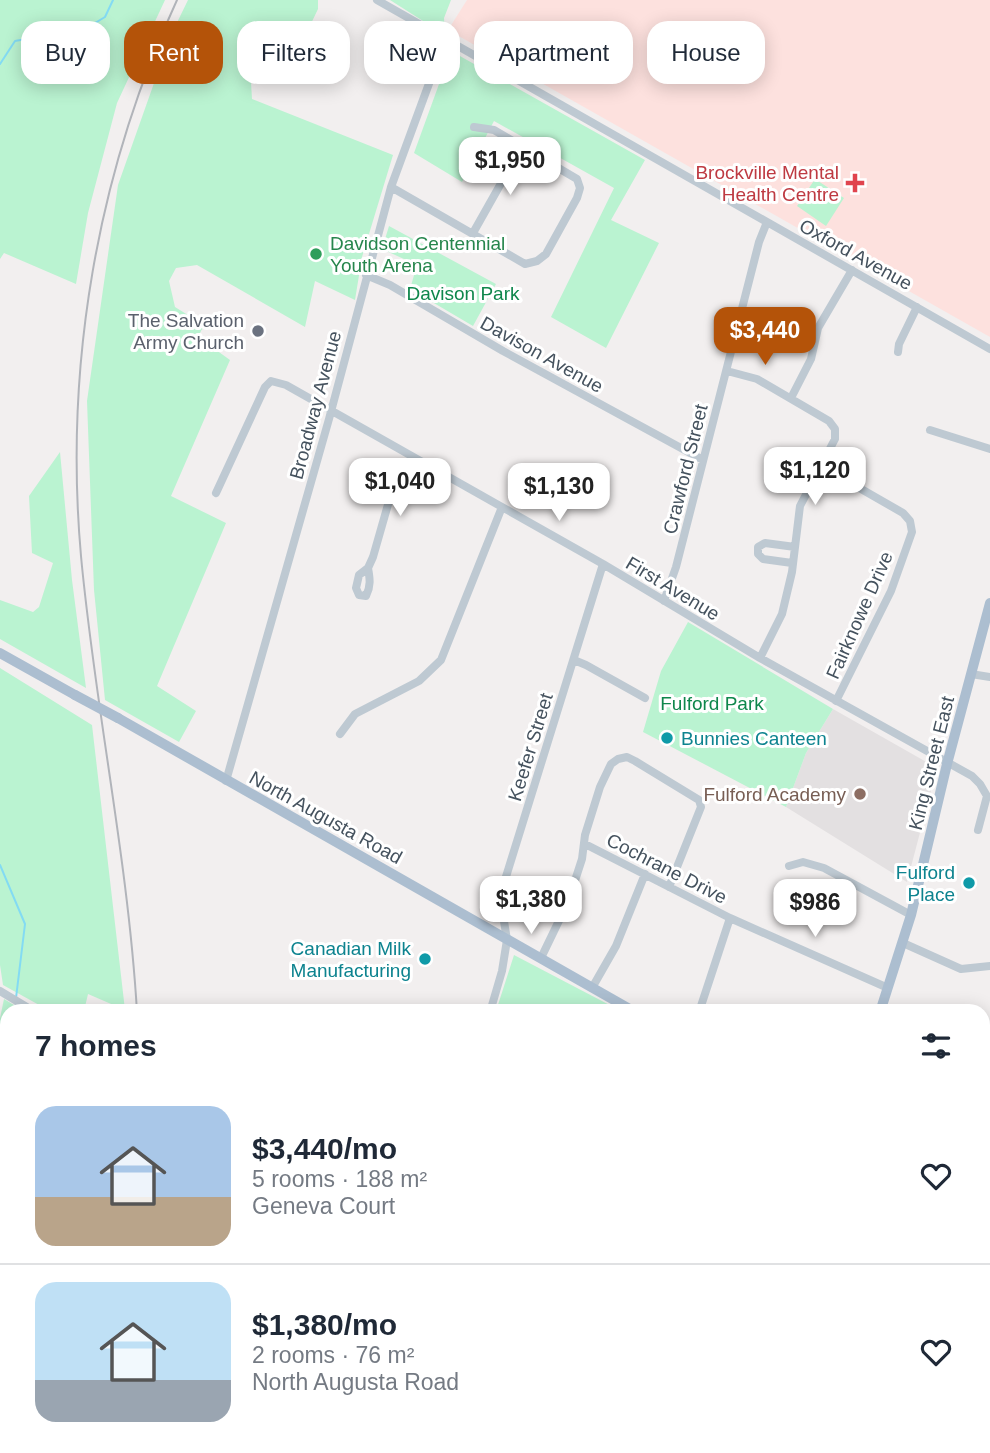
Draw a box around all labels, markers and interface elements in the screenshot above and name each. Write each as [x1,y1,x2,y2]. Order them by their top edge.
chip: Buy [21,21,110,84]
chip: Rent [124,21,223,84]
chip: Filters [237,21,350,84]
chip: New [364,21,460,84]
chip: Apartment [474,21,633,84]
chip: House [647,21,765,84]
pin: $1,950 [453,138,567,197]
text: $1,950 [475,147,545,173]
place label: Brockville Mental Health Centre [695,162,839,205]
marker: Brockville Mental Health Centre [845,173,865,193]
street label: Oxford Avenue [796,215,916,294]
place label: Davidson Centennial Youth Arena [330,233,505,276]
marker: Davidson Centennial Youth Arena [308,246,324,262]
park label: Davison Park [407,283,520,304]
pin: $3,440 [708,308,822,367]
place label: The Salvation Army Church [128,310,244,353]
street label: Davison Avenue [477,312,607,397]
text: $3,440 [730,317,800,343]
marker: The Salvation Army Church [250,323,266,339]
street label: Broadway Avenue [286,329,345,482]
street label: Crawford Street [659,401,712,536]
pin: $1,120 [758,448,872,507]
text: $1,120 [780,457,850,483]
pin: $1,040 [343,458,457,518]
pin: $1,130 [502,463,616,523]
text: $1,040 [365,468,435,494]
text: $1,130 [524,473,594,499]
street label: Fairknowe Drive [822,548,897,682]
street label: First Avenue [622,552,723,625]
street label: Keefer Street [504,690,557,804]
park label: Fulford Park [660,693,764,714]
street label: King Street East [905,693,958,832]
place label: Bunnies Canteen [681,728,827,749]
marker: Bunnies Canteen [659,730,675,746]
street label: North Augusta Road [246,767,406,868]
place label: Fulford Academy [703,784,846,805]
marker: Fulford Academy [852,786,868,802]
street label: Cochrane Drive [603,829,730,908]
place label: Fulford Place [896,862,955,905]
marker: Fulford Place [961,875,977,891]
pin: $1,380 [474,876,588,936]
pin: $986 [774,880,856,939]
text: $1,380 [496,886,566,912]
text: $986 [789,889,841,915]
place label: Canadian Milk Manufacturing [291,938,411,981]
marker: Canadian Milk Manufacturing [417,951,433,967]
icon: filters [917,1027,955,1065]
text: 7 homes [35,1029,157,1062]
text: $3,440/mo [252,1132,397,1165]
icon: home [91,1134,175,1218]
icon: heart [917,1157,955,1195]
text: 5 rooms · 188 m² [252,1166,427,1192]
text: Geneva Court [252,1193,395,1219]
text: $1,380/mo [252,1308,397,1341]
icon: home [91,1310,175,1394]
icon: heart [917,1333,955,1371]
text: 2 rooms · 76 m² [252,1342,414,1368]
text: North Augusta Road [252,1369,459,1395]

